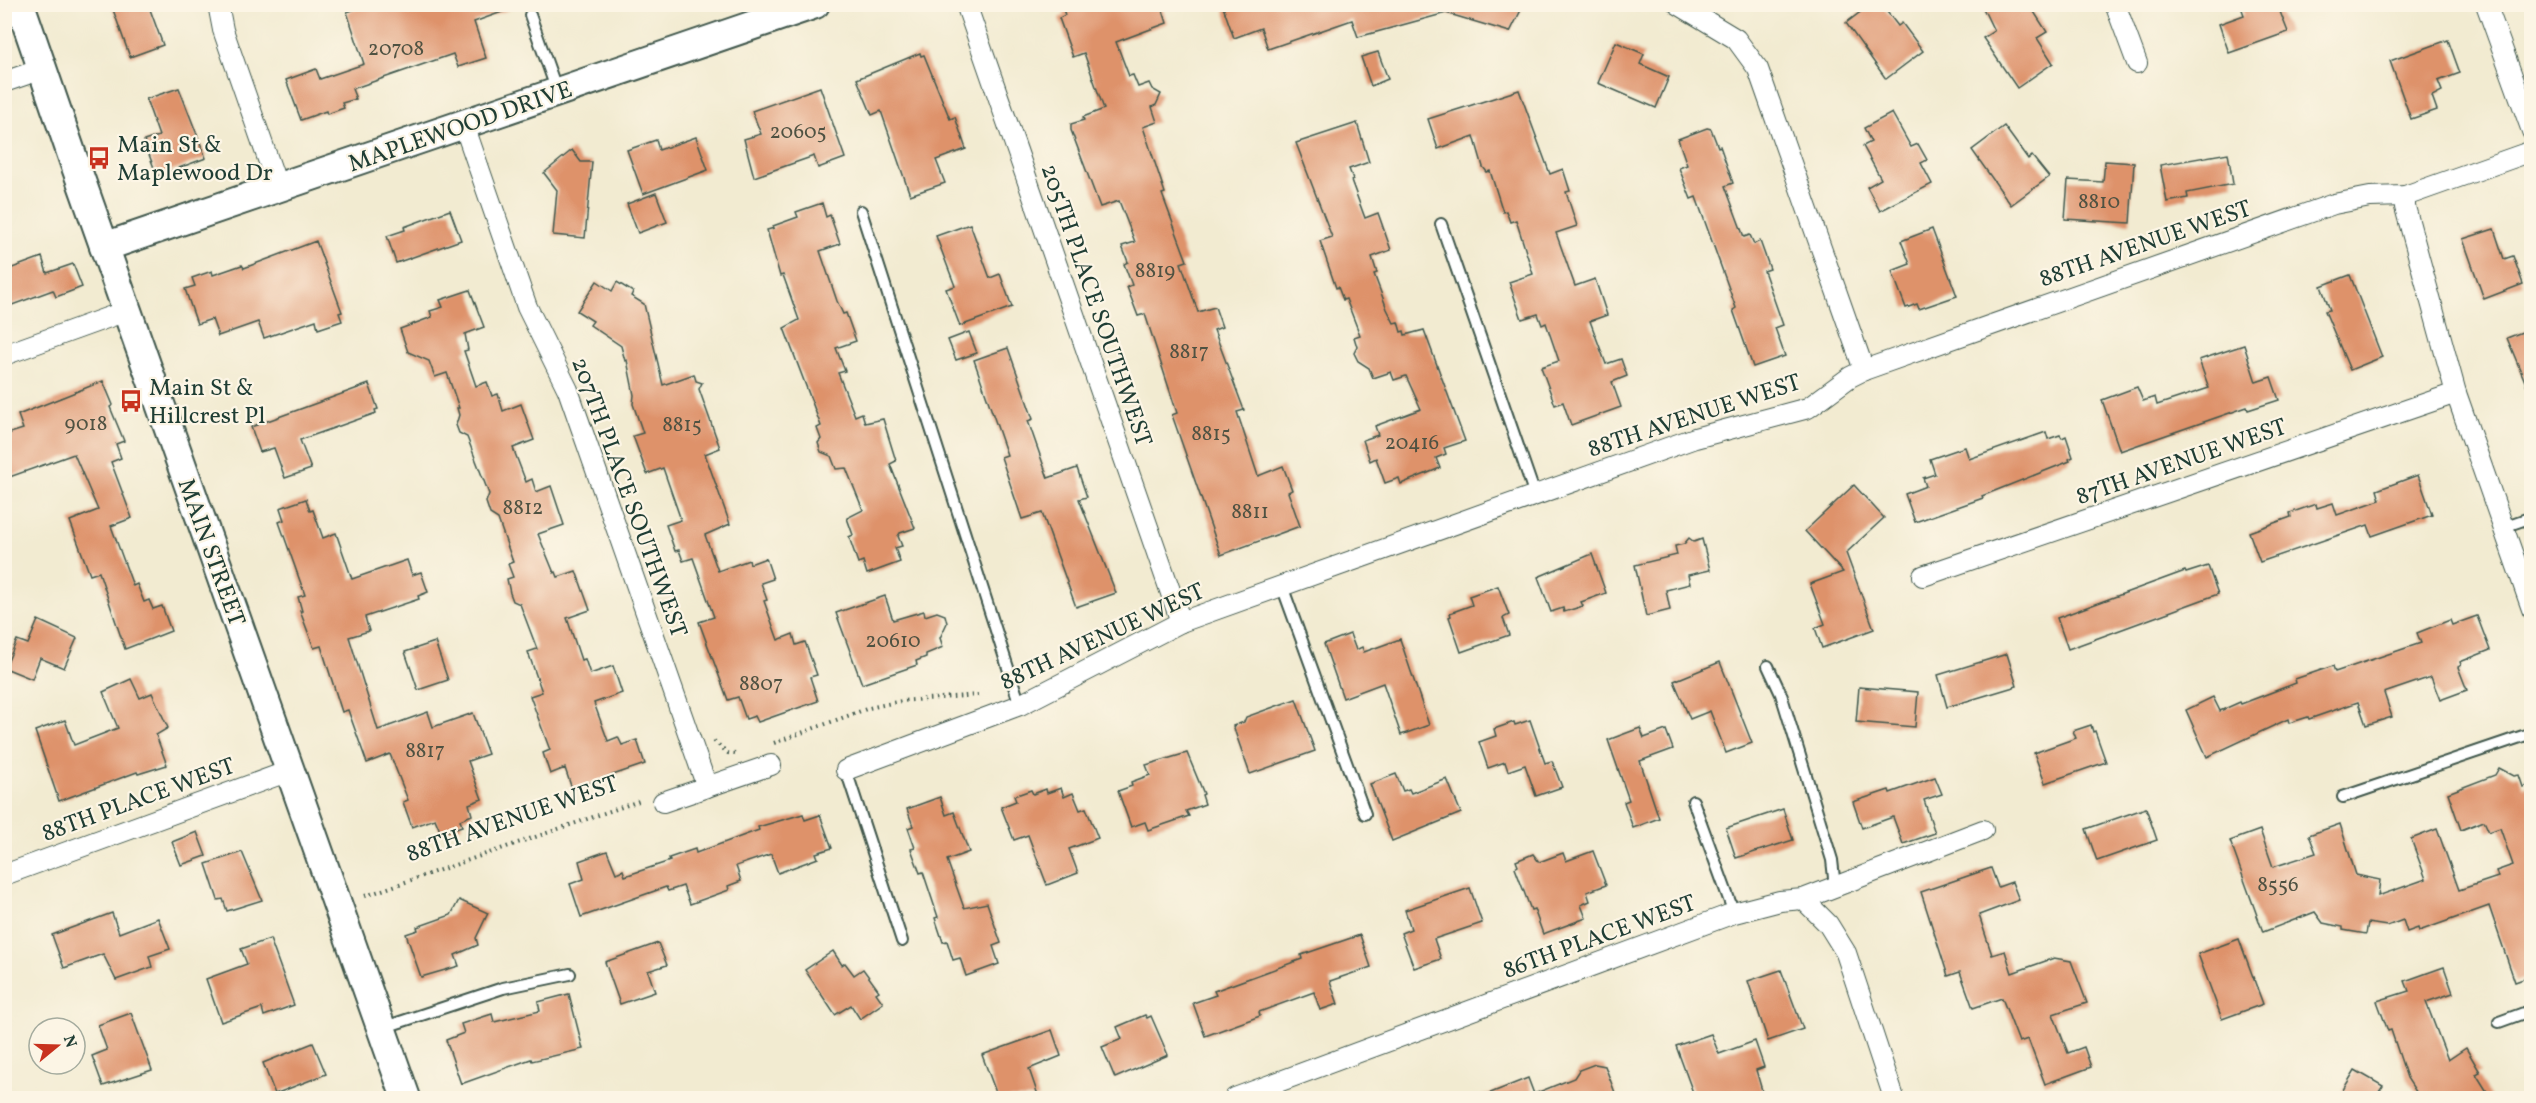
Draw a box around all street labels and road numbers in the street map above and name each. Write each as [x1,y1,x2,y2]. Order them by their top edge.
street label: MAPLEWOOD DRIVE [344,74,577,182]
street label: 205TH PLACE SOUTHWEST [1031,160,1159,451]
street label: 88TH AVENUE WEST [2035,193,2256,297]
street label: 207TH PLACE SOUTHWEST [562,353,695,643]
street label: 88TH AVENUE WEST [1584,366,1806,467]
street label: 87TH AVENUE WEST [2072,411,2292,515]
street label: MAIN STREET [168,474,253,631]
street label: 88TH AVENUE WEST [995,575,1211,700]
street label: 88TH PLACE WEST [37,750,240,852]
street label: 88TH AVENUE WEST [402,768,623,872]
street label: 86TH PLACE WEST [1498,887,1701,989]

